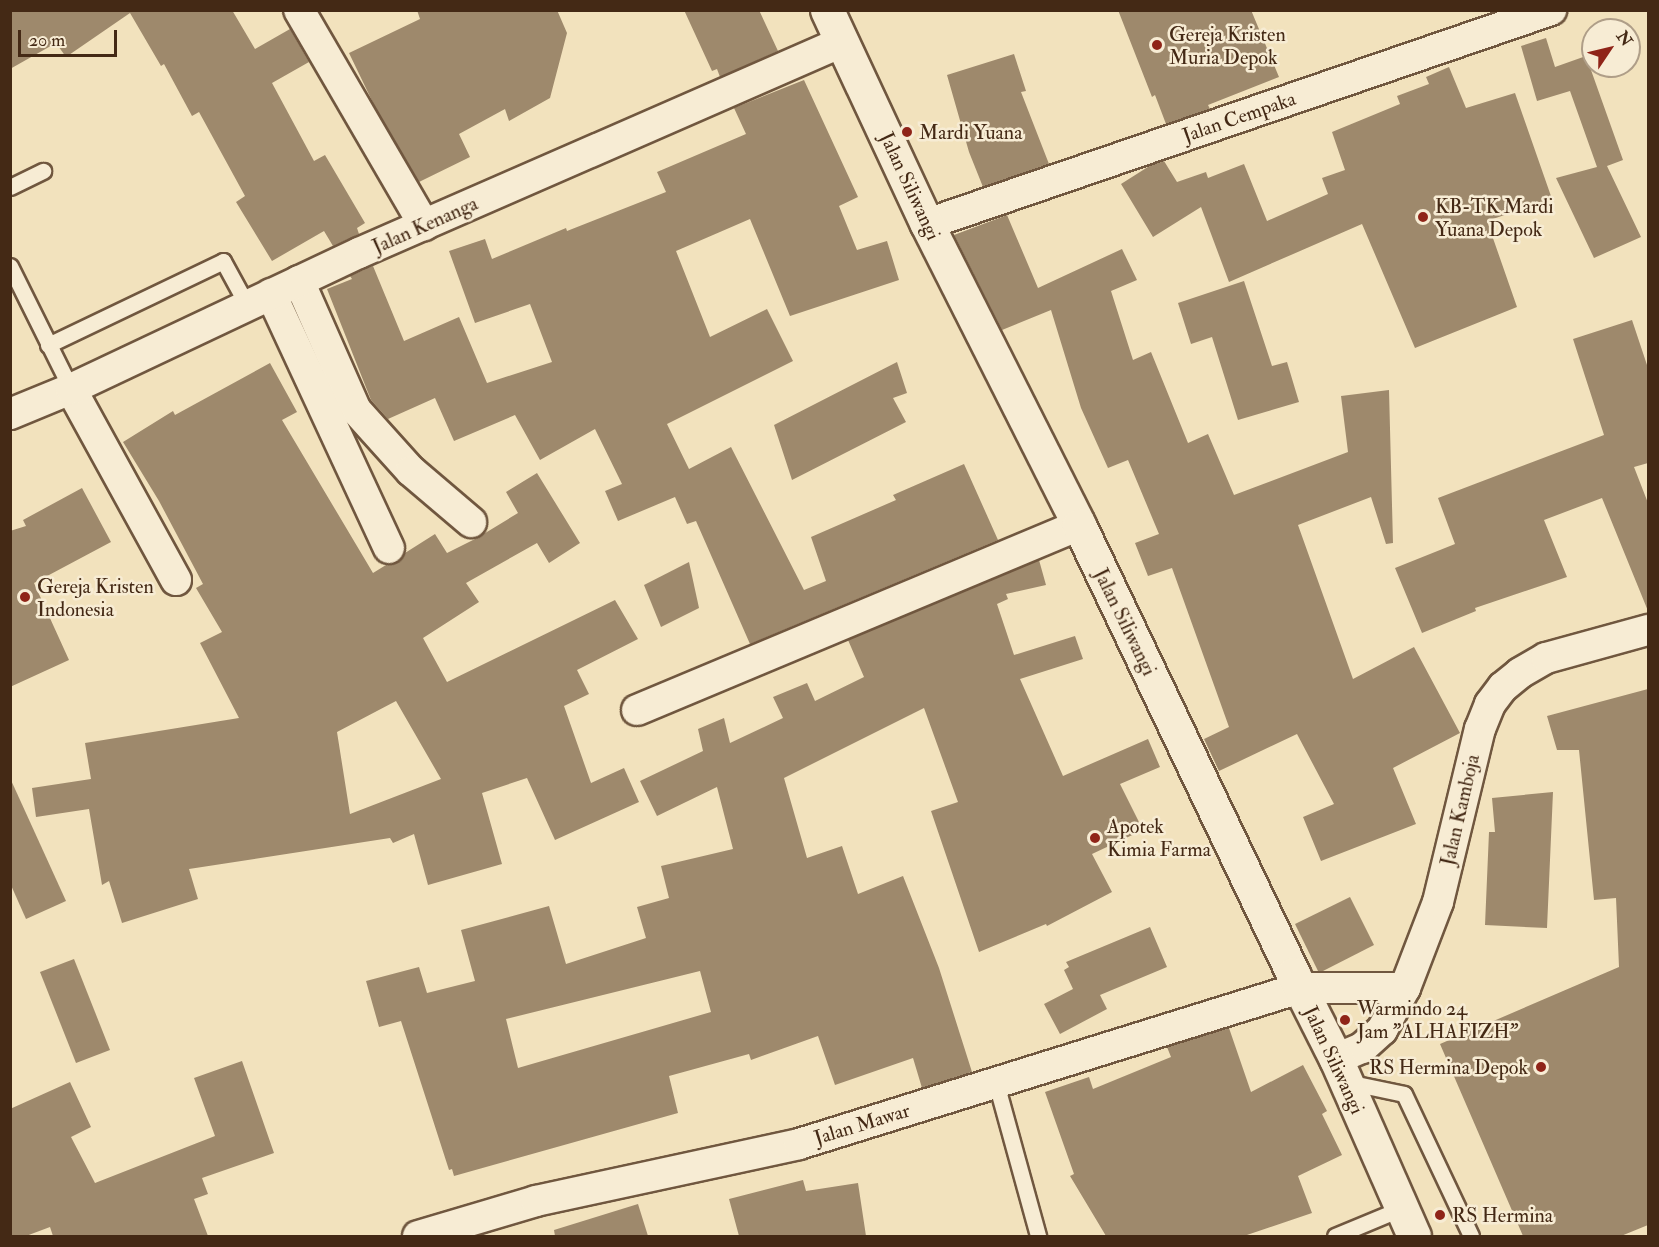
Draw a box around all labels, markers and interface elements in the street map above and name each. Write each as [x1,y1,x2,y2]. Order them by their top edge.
scale bar [21,18,120,56]
north arrow [1581,18,1641,78]
place label: Gereja Kristen Muria Depok [1169,22,1286,69]
text: N [1612,27,1636,50]
text: 20 m [29,29,65,52]
marker: Gereja Kristen Muria Depok [1150,38,1164,52]
street label: Jalan Cempaka [1179,86,1299,148]
place label: Mardi Yuana [919,120,1022,144]
marker: Mardi Yuana [900,125,914,139]
street label: Jalan Siliwangi [875,128,945,244]
street label: Jalan Kenanga [369,191,481,259]
place label: KB-TK Mardi Yuana Depok [1435,194,1554,241]
marker: KB-TK Mardi Yuana Depok [1416,210,1430,224]
street label: Jalan Siliwangi [1089,564,1161,680]
place label: Gereja Kristen Indonesia [37,574,154,621]
marker: Gereja Kristen Indonesia [18,590,32,604]
street label: Jalan Kamboja [1436,752,1484,868]
place label: Apotek Kimia Farma [1107,814,1211,861]
marker: Apotek Kimia Farma [1088,831,1102,845]
place label: Warmindo 24 Jam "ALHAFIZH" [1357,996,1519,1043]
street label: Jalan Siliwangi [1299,1002,1369,1118]
marker: Warmindo 24 Jam "ALHAFIZH" [1338,1013,1352,1027]
place label: RS Hermina Depok [1369,1055,1528,1079]
marker: RS Hermina Depok [1532,1058,1550,1076]
street label: Jalan Mawar [811,1098,913,1150]
place label: RS Hermina [1452,1203,1553,1227]
marker: RS Hermina [1433,1208,1447,1222]

